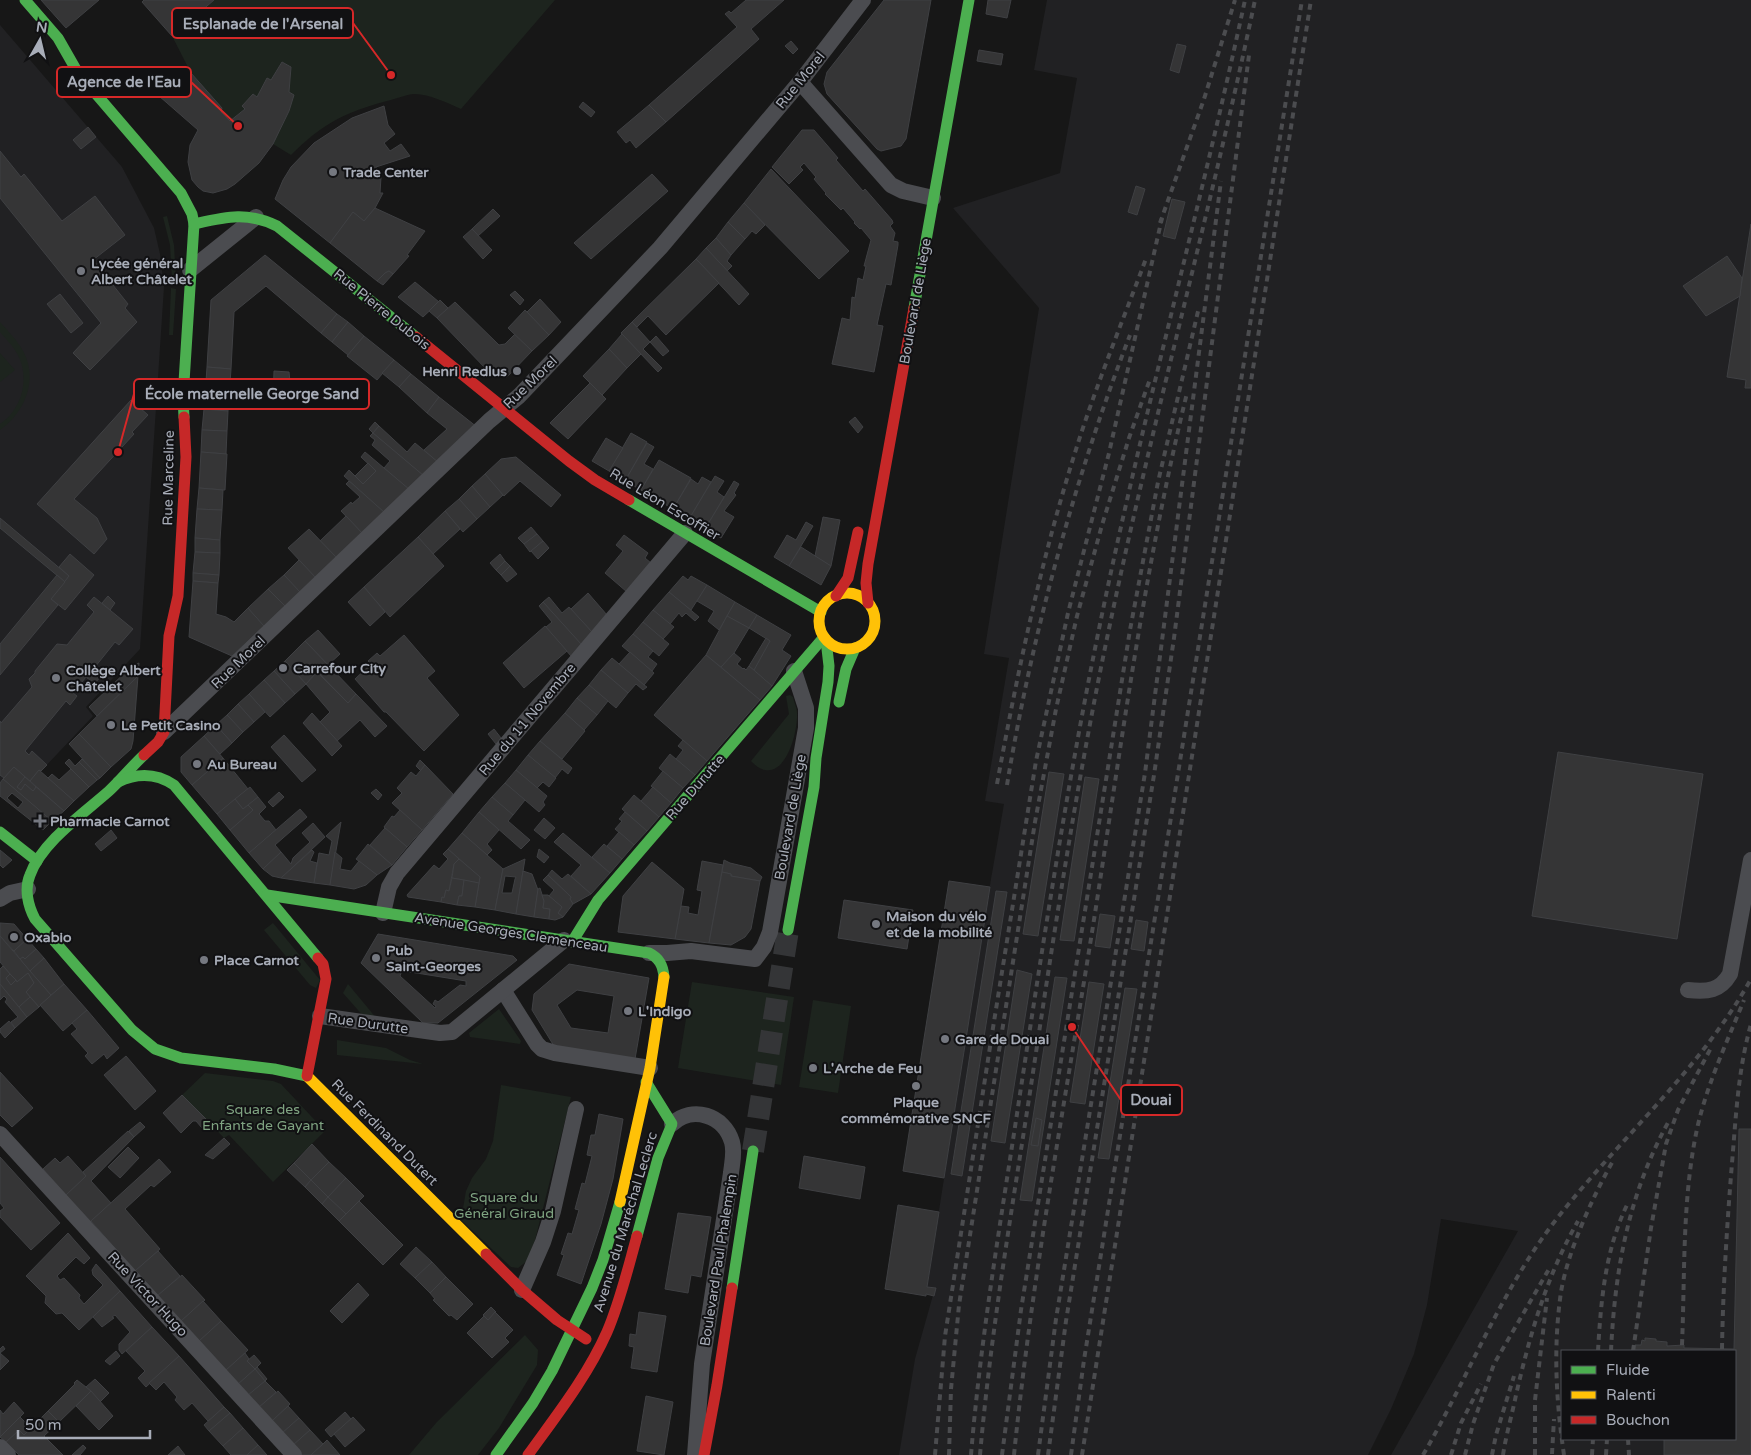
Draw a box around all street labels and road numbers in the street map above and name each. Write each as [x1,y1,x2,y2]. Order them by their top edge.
street label: Rue Morel [772,48,829,112]
street label: Boulevard de Liège [896,237,935,365]
street label: Rue Pierre Dubois [330,265,434,354]
street label: Rue Morel [500,352,561,412]
street label: Rue Marceline [159,430,178,526]
street label: Rue Léon Escoffier [606,465,724,544]
street label: Rue Morel [208,632,269,692]
street label: Rue du 11 Novembre [475,660,580,779]
street label: Rue Durutte [662,751,729,824]
street label: Boulevard de Liège [771,753,810,881]
street label: Avenue Georges Clemenceau [413,909,609,956]
street label: Rue Durutte [326,1009,409,1038]
street label: Rue Ferdinand Dutert [328,1076,442,1190]
street label: Avenue du Maréchal Leclerc [590,1130,661,1314]
street label: Boulevard Paul Phalempin [696,1173,741,1347]
street label: Rue Victor Hugo [104,1248,191,1340]

